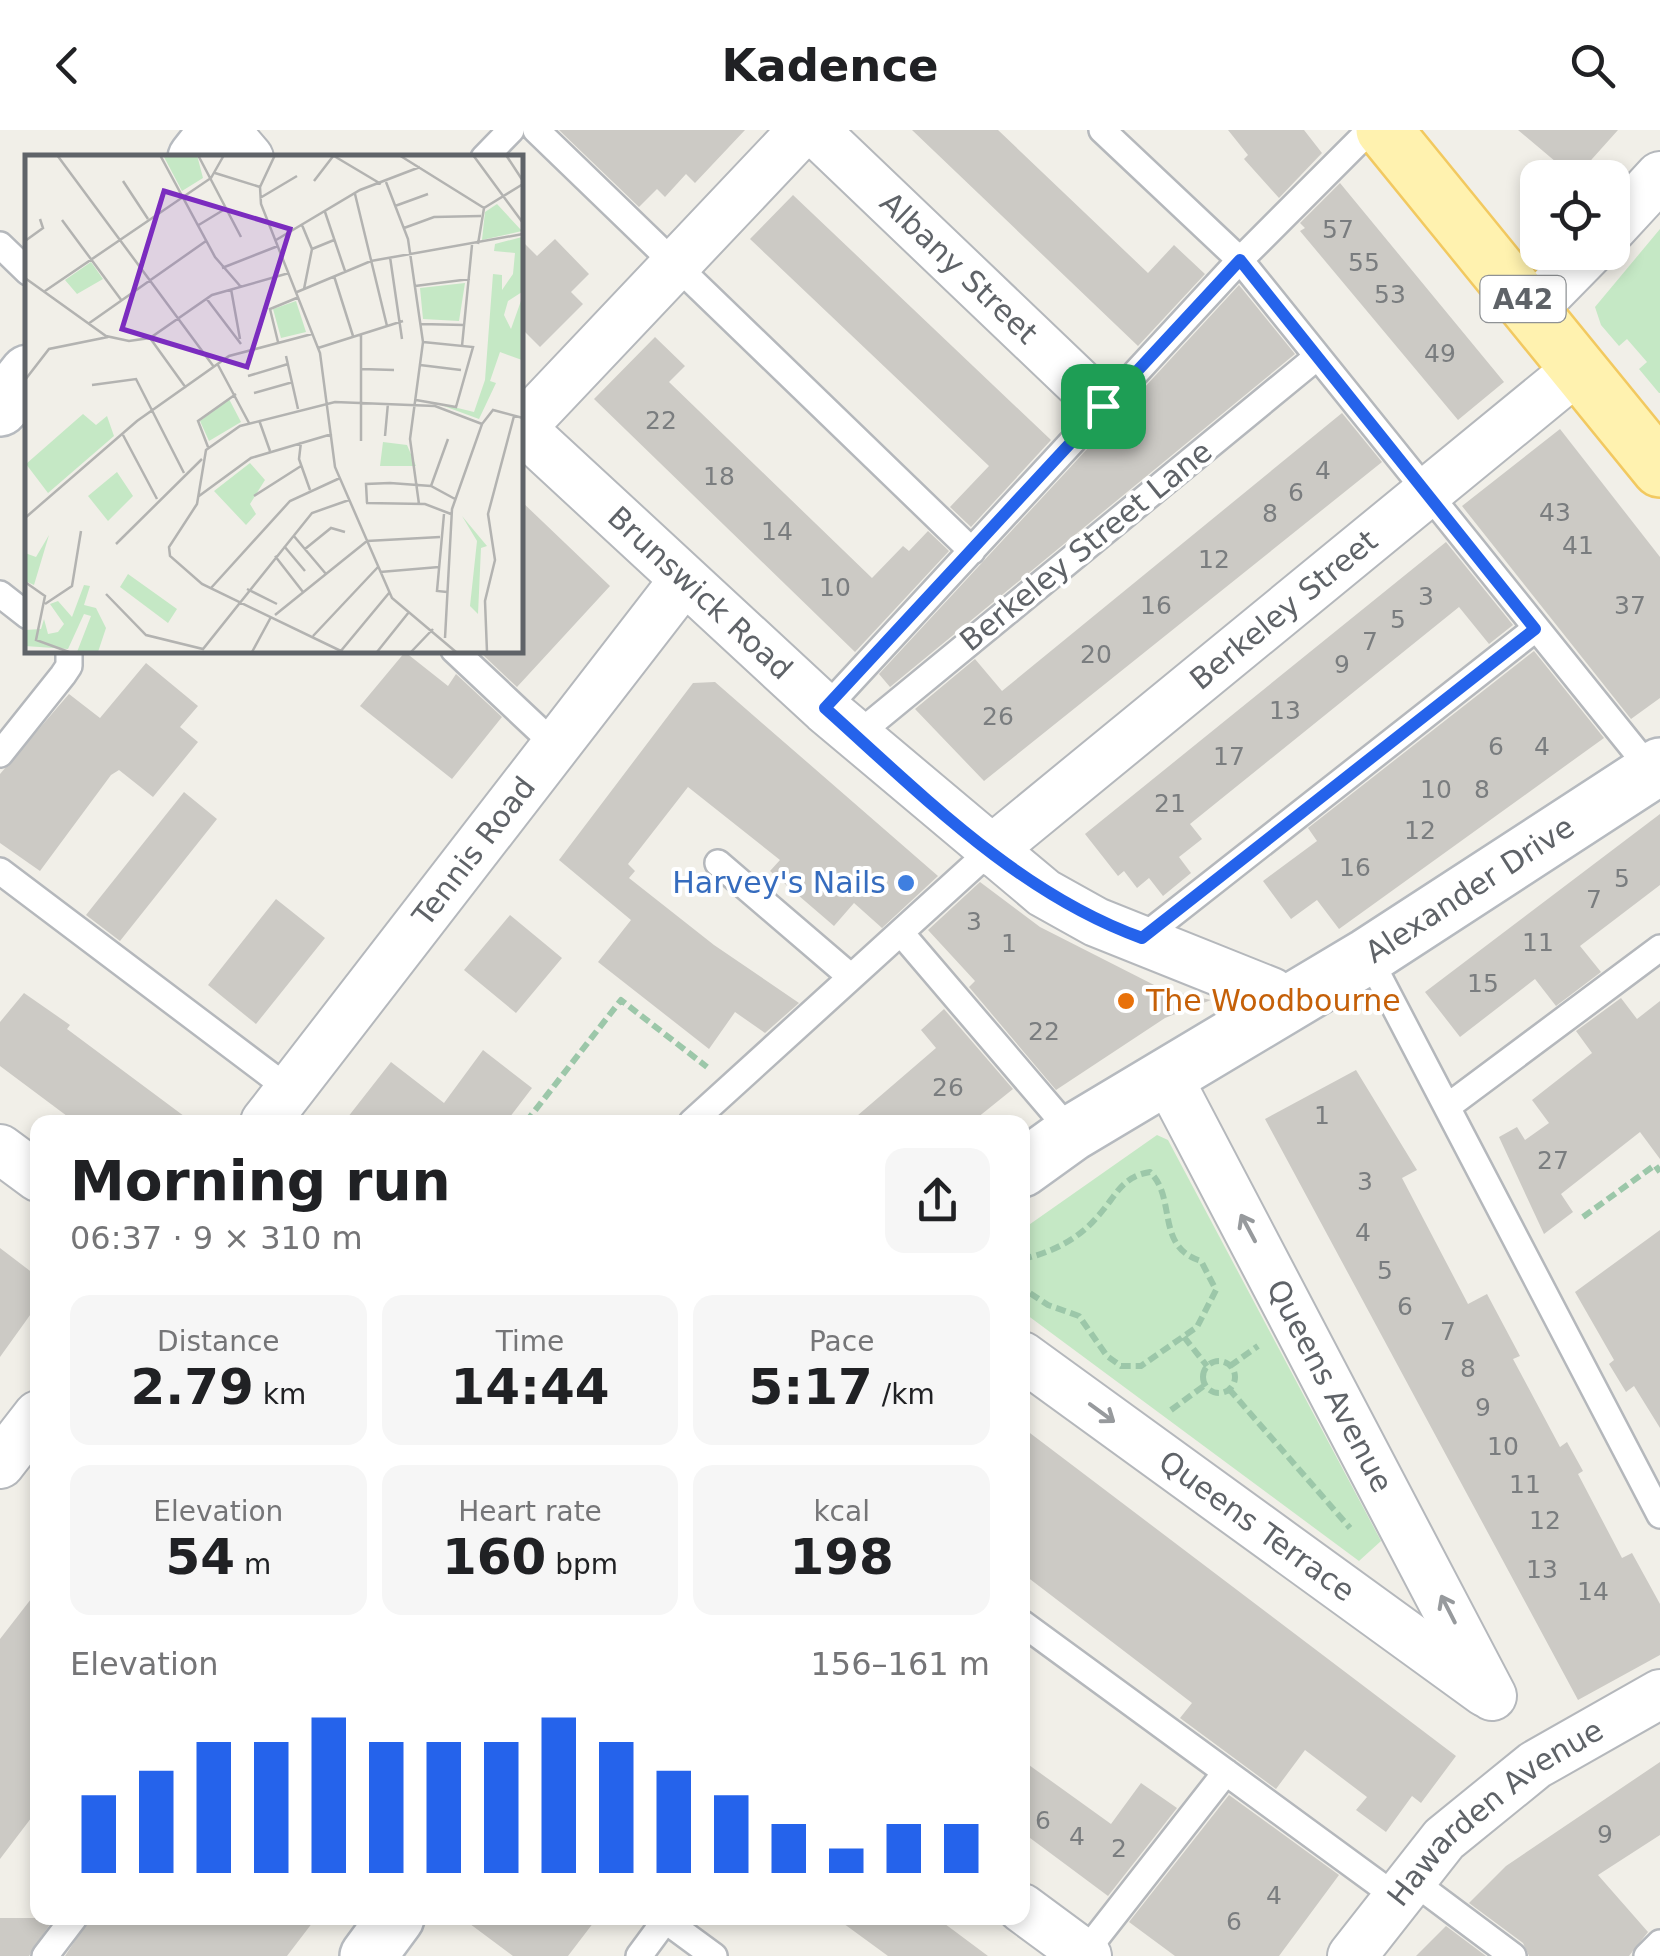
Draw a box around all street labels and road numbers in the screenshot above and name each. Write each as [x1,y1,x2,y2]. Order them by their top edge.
street label: Albany Street [873,185,1045,351]
road number: A42 [1480,276,1566,322]
street label: Berkeley Street Lane [953,433,1219,658]
street label: Brunswick Road [601,499,800,687]
street label: Berkeley Street [1183,523,1384,697]
street label: Tennis Road [405,770,542,933]
street label: Alexander Drive [1359,809,1580,970]
street label: Queens Avenue [1260,1273,1400,1498]
street label: Queens Terrace [1152,1443,1362,1609]
street label: Hawarden Avenue [1380,1712,1609,1913]

